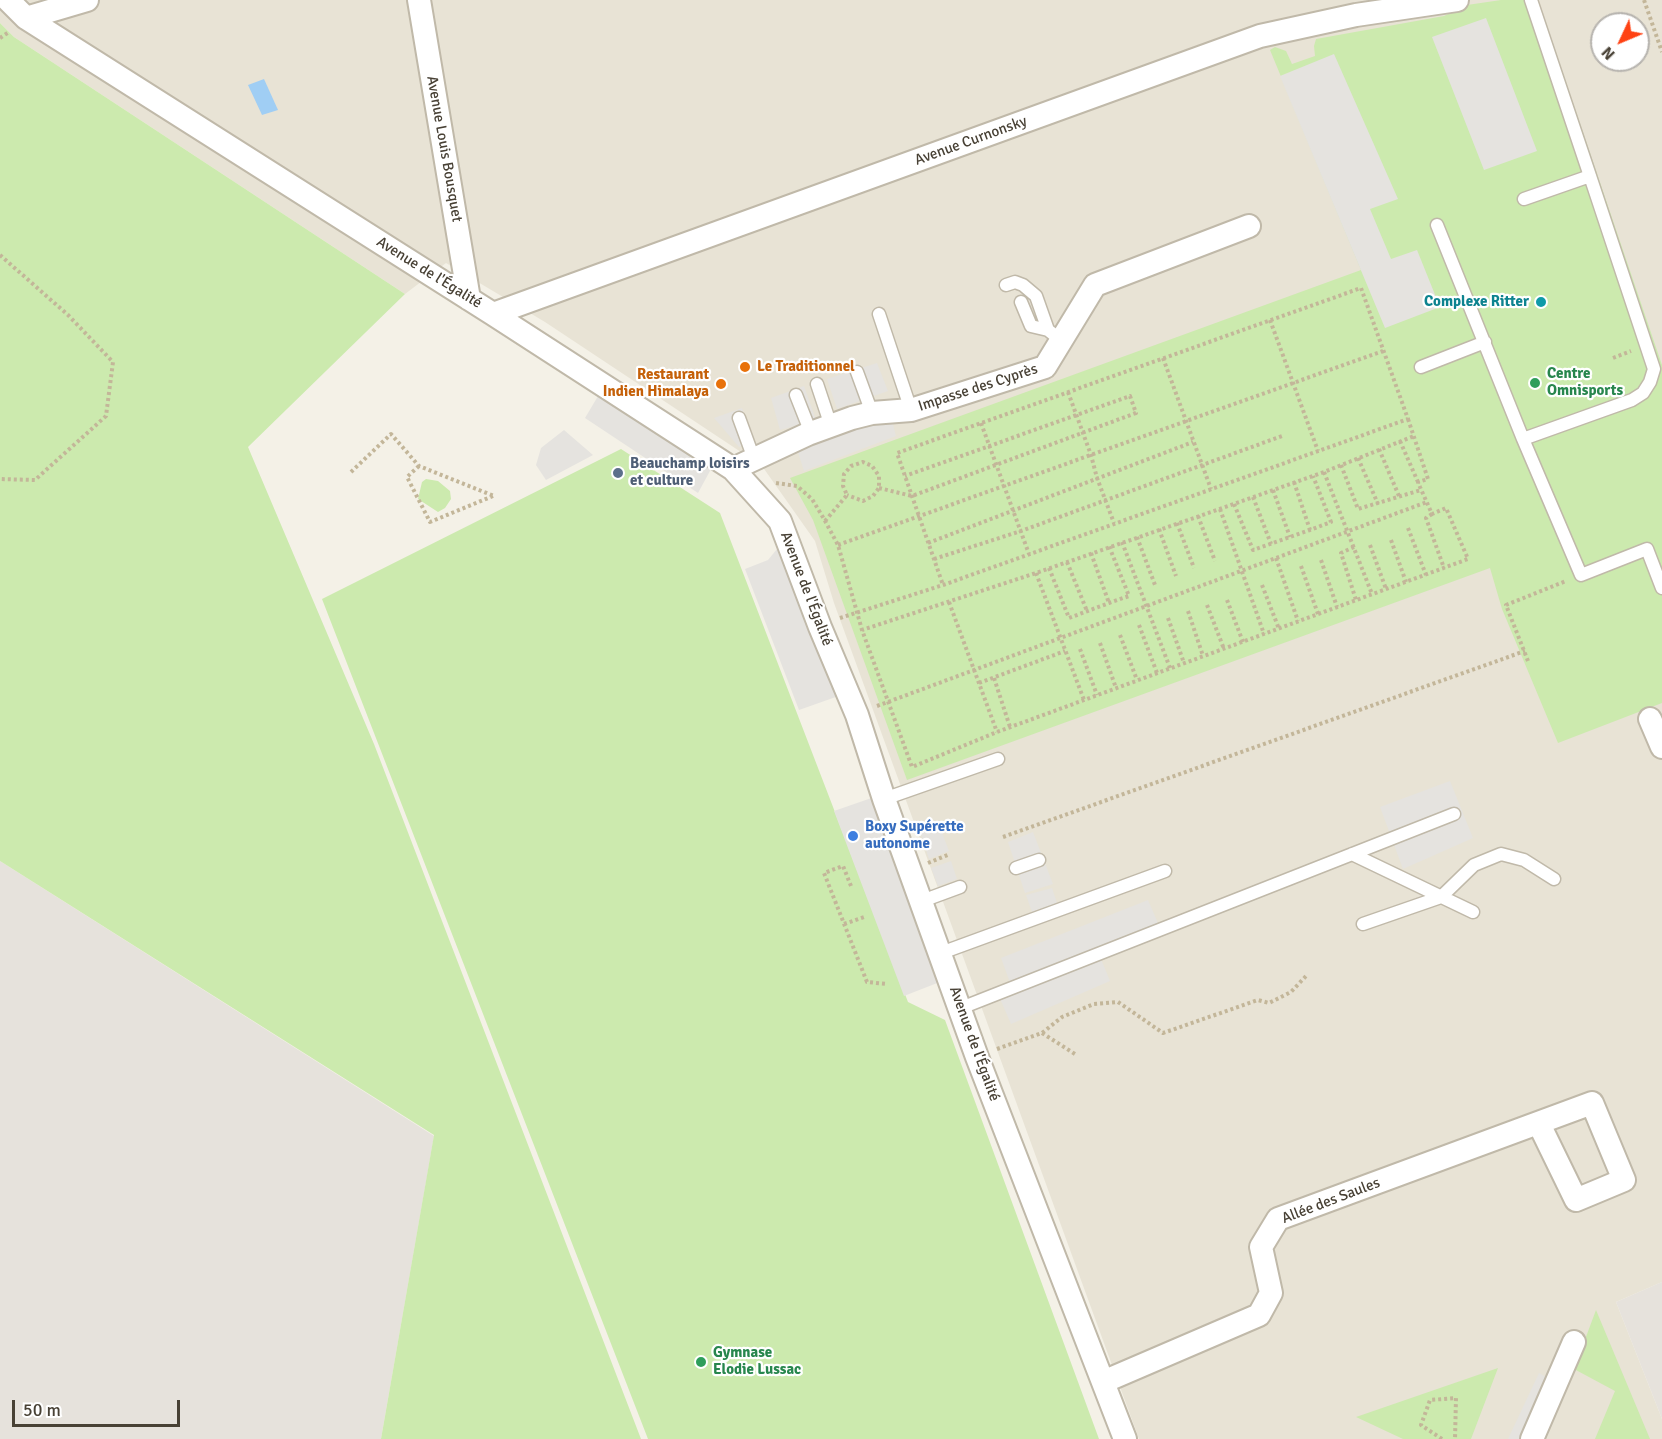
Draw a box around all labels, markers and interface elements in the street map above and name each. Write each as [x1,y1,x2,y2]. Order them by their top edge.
north arrow [1590,12,1650,72]
text: N [1597,42,1620,64]
street label: Avenue Louis Bousquet [422,75,466,223]
street label: Avenue Curnonsky [912,112,1030,170]
street label: Avenue de l'Égalité [373,233,485,313]
place label: Complexe Ritter [1424,293,1529,311]
marker: Complexe Ritter [1534,295,1548,309]
place label: Le Traditionnel [757,358,855,376]
marker: Le Traditionnel [738,360,752,374]
street label: Impasse des Cyprès [916,360,1040,416]
place label: Centre Omnisports [1547,365,1623,400]
place label: Restaurant Indien Himalaya [603,366,709,401]
marker: Centre Omnisports [1528,376,1542,390]
marker: Restaurant Indien Himalaya [714,377,728,391]
place label: Beauchamp loisirs et culture [630,455,750,490]
marker: Beauchamp loisirs et culture [611,466,625,480]
street label: Avenue de l'Égalité [776,529,836,649]
place label: Boxy Supérette autonome [865,818,964,853]
marker: Boxy Supérette autonome [846,829,860,843]
street label: Avenue de l'Égalité [945,984,1003,1104]
street label: Allée des Saules [1279,1174,1383,1228]
place label: Gymnase Elodie Lussac [713,1344,801,1379]
marker: Gymnase Elodie Lussac [694,1355,708,1369]
scale bar [15,1388,183,1426]
text: 50 m [23,1399,61,1421]

